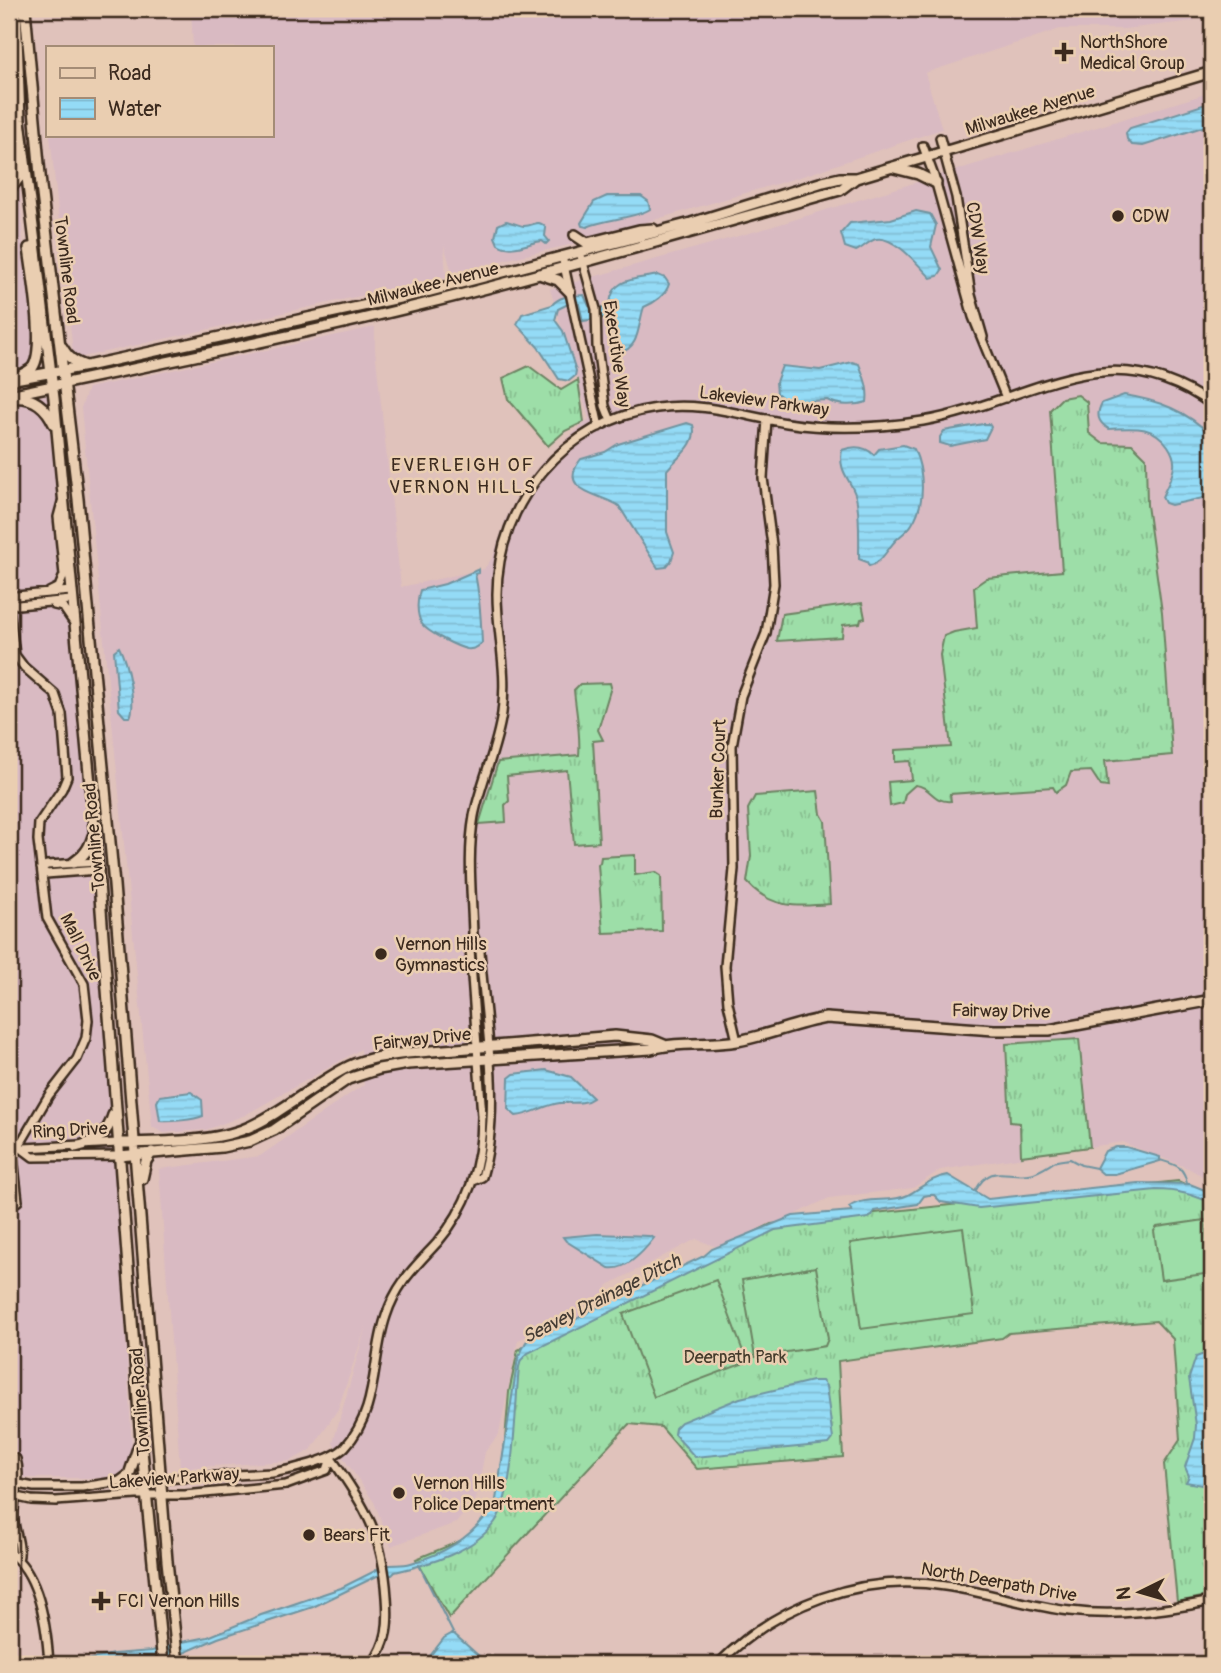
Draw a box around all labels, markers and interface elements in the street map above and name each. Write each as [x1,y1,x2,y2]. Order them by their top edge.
place label: NorthShore Medical Group [1080,31,1185,75]
marker: NorthShore Medical Group [1054,42,1074,62]
legend [46,46,273,136]
text: Road [108,60,152,87]
street label: Milwaukee Avenue [963,80,1098,141]
text: Water [108,96,162,123]
street label: CDW Way [960,200,995,276]
place label: CDW [1132,205,1170,228]
marker: CDW [1110,208,1126,224]
street label: Townline Road [48,215,85,325]
street label: Milwaukee Avenue [365,257,501,312]
street label: Executive Way [598,299,635,409]
street label: Lakeview Parkway [698,381,831,422]
district label: EVERLEIGH OF VERNON HILLS [389,453,537,499]
street label: Bunker Court [705,718,732,819]
street label: Townline Road [78,782,111,892]
street label: Mall Drive [54,910,107,985]
place label: Vernon Hills Gymnastics [395,933,486,977]
marker: Vernon Hills Gymnastics [373,946,389,962]
street label: Fairway Drive [952,999,1050,1024]
street label: Fairway Drive [372,1023,472,1056]
street label: Ring Drive [32,1117,108,1144]
water label: Seavey Drainage Ditch [518,1248,686,1349]
park label: Deerpath Park [684,1346,787,1369]
street label: Townline Road [125,1347,156,1457]
street label: Lakeview Parkway [108,1462,240,1495]
place label: Vernon Hills Police Department [413,1472,555,1516]
marker: Vernon Hills Police Department [391,1485,407,1501]
place label: Bears Fit [323,1524,391,1547]
marker: Bears Fit [301,1527,317,1543]
street label: North Deerpath Drive [919,1557,1079,1608]
north arrow [1106,1558,1176,1628]
text: N [1112,1586,1137,1601]
place label: FCI Vernon Hills [117,1590,239,1613]
marker: FCI Vernon Hills [91,1591,111,1611]

